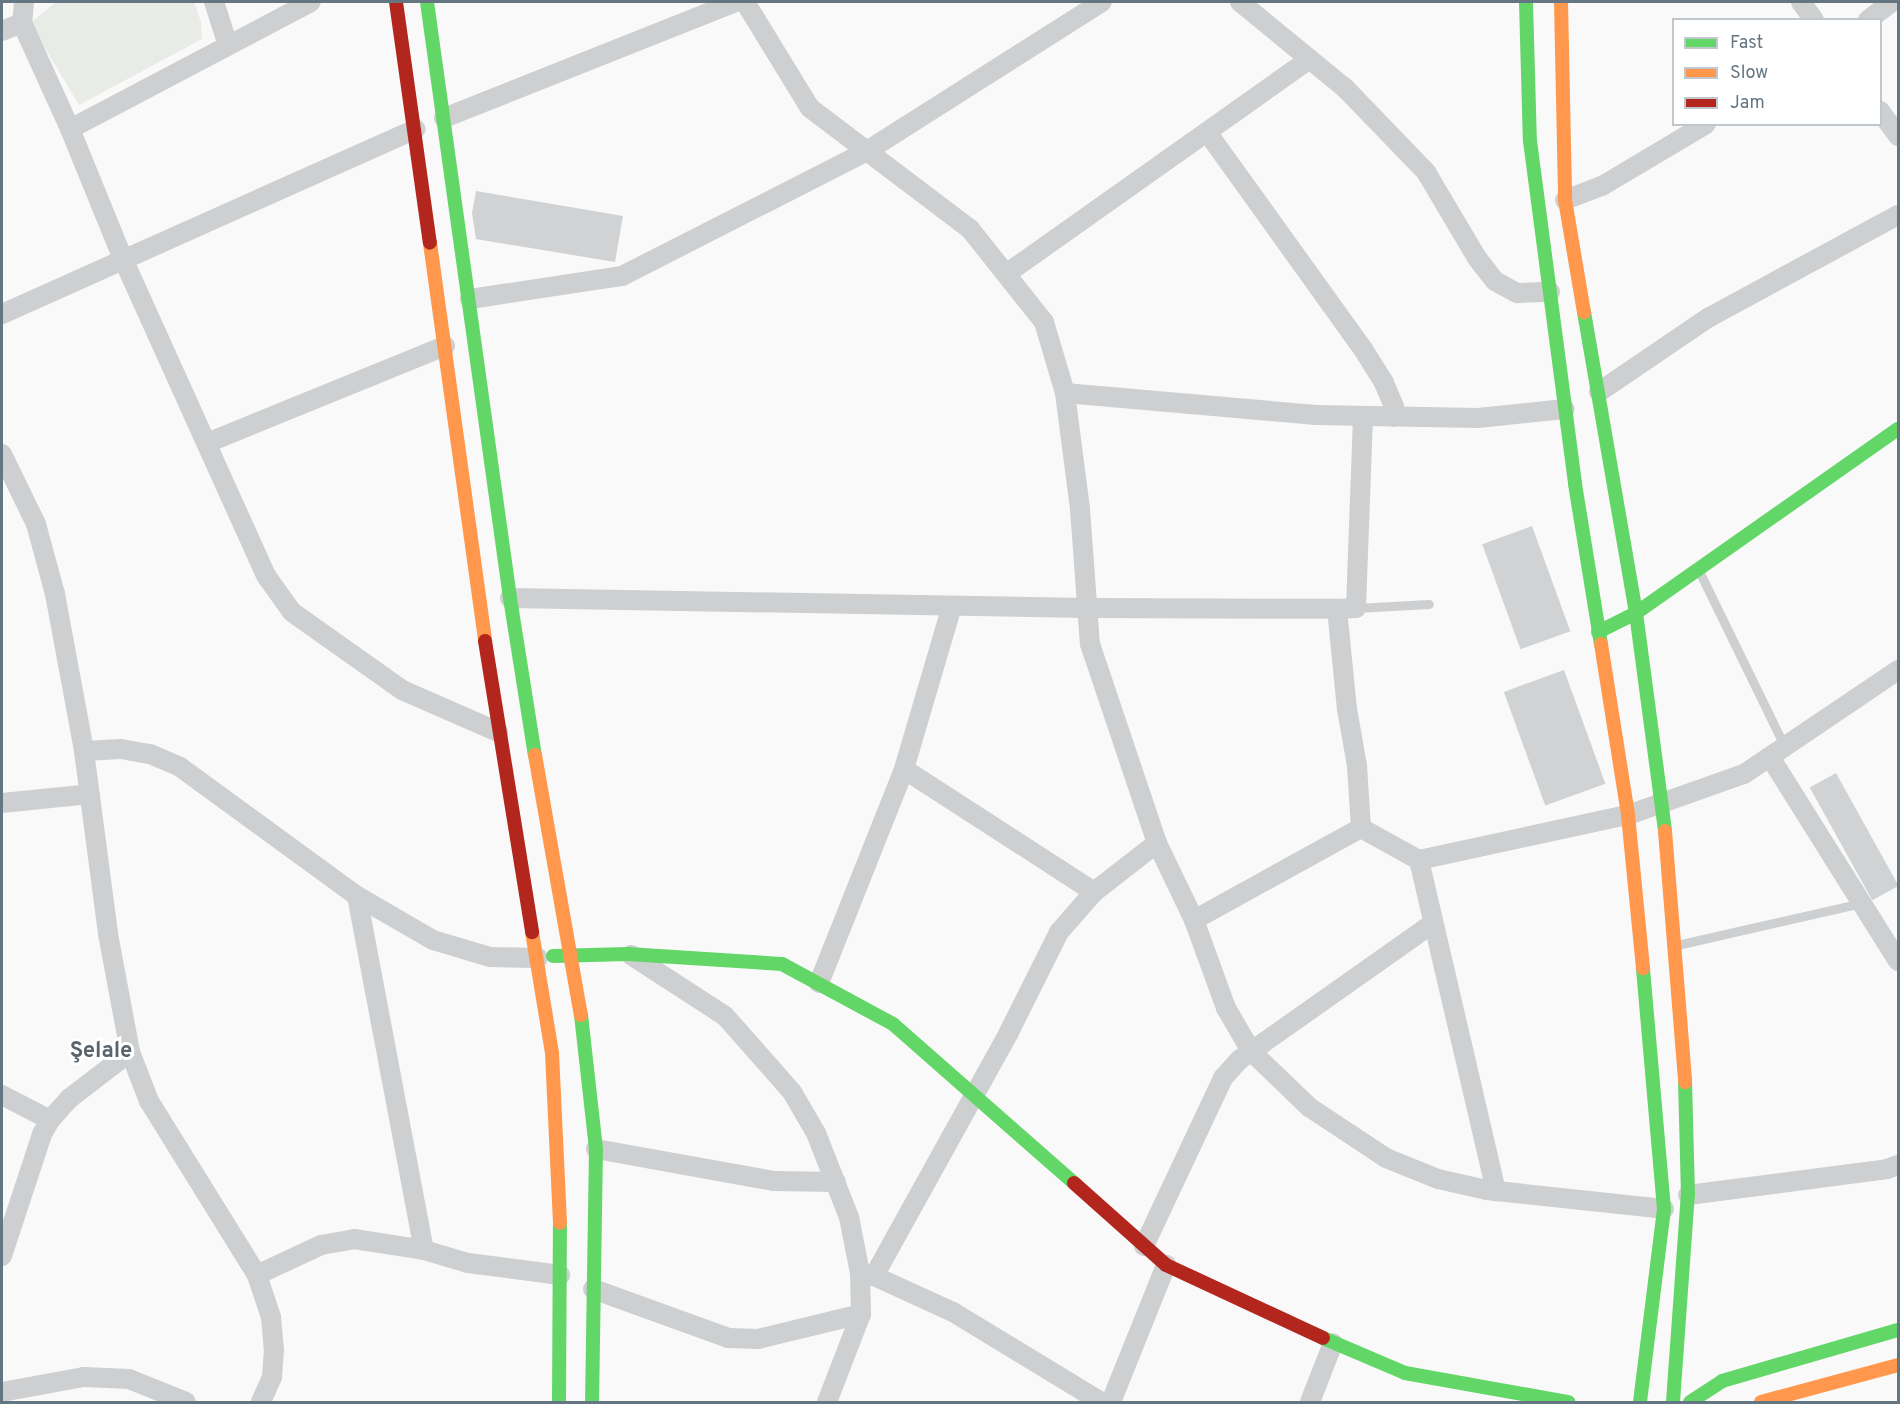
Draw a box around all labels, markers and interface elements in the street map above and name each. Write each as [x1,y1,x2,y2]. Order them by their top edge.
legend [1672,18,1882,126]
text: Fast [1730,32,1763,55]
text: Slow [1730,62,1768,85]
text: Jam [1730,92,1765,115]
district label: Şelale [70,1039,132,1065]

